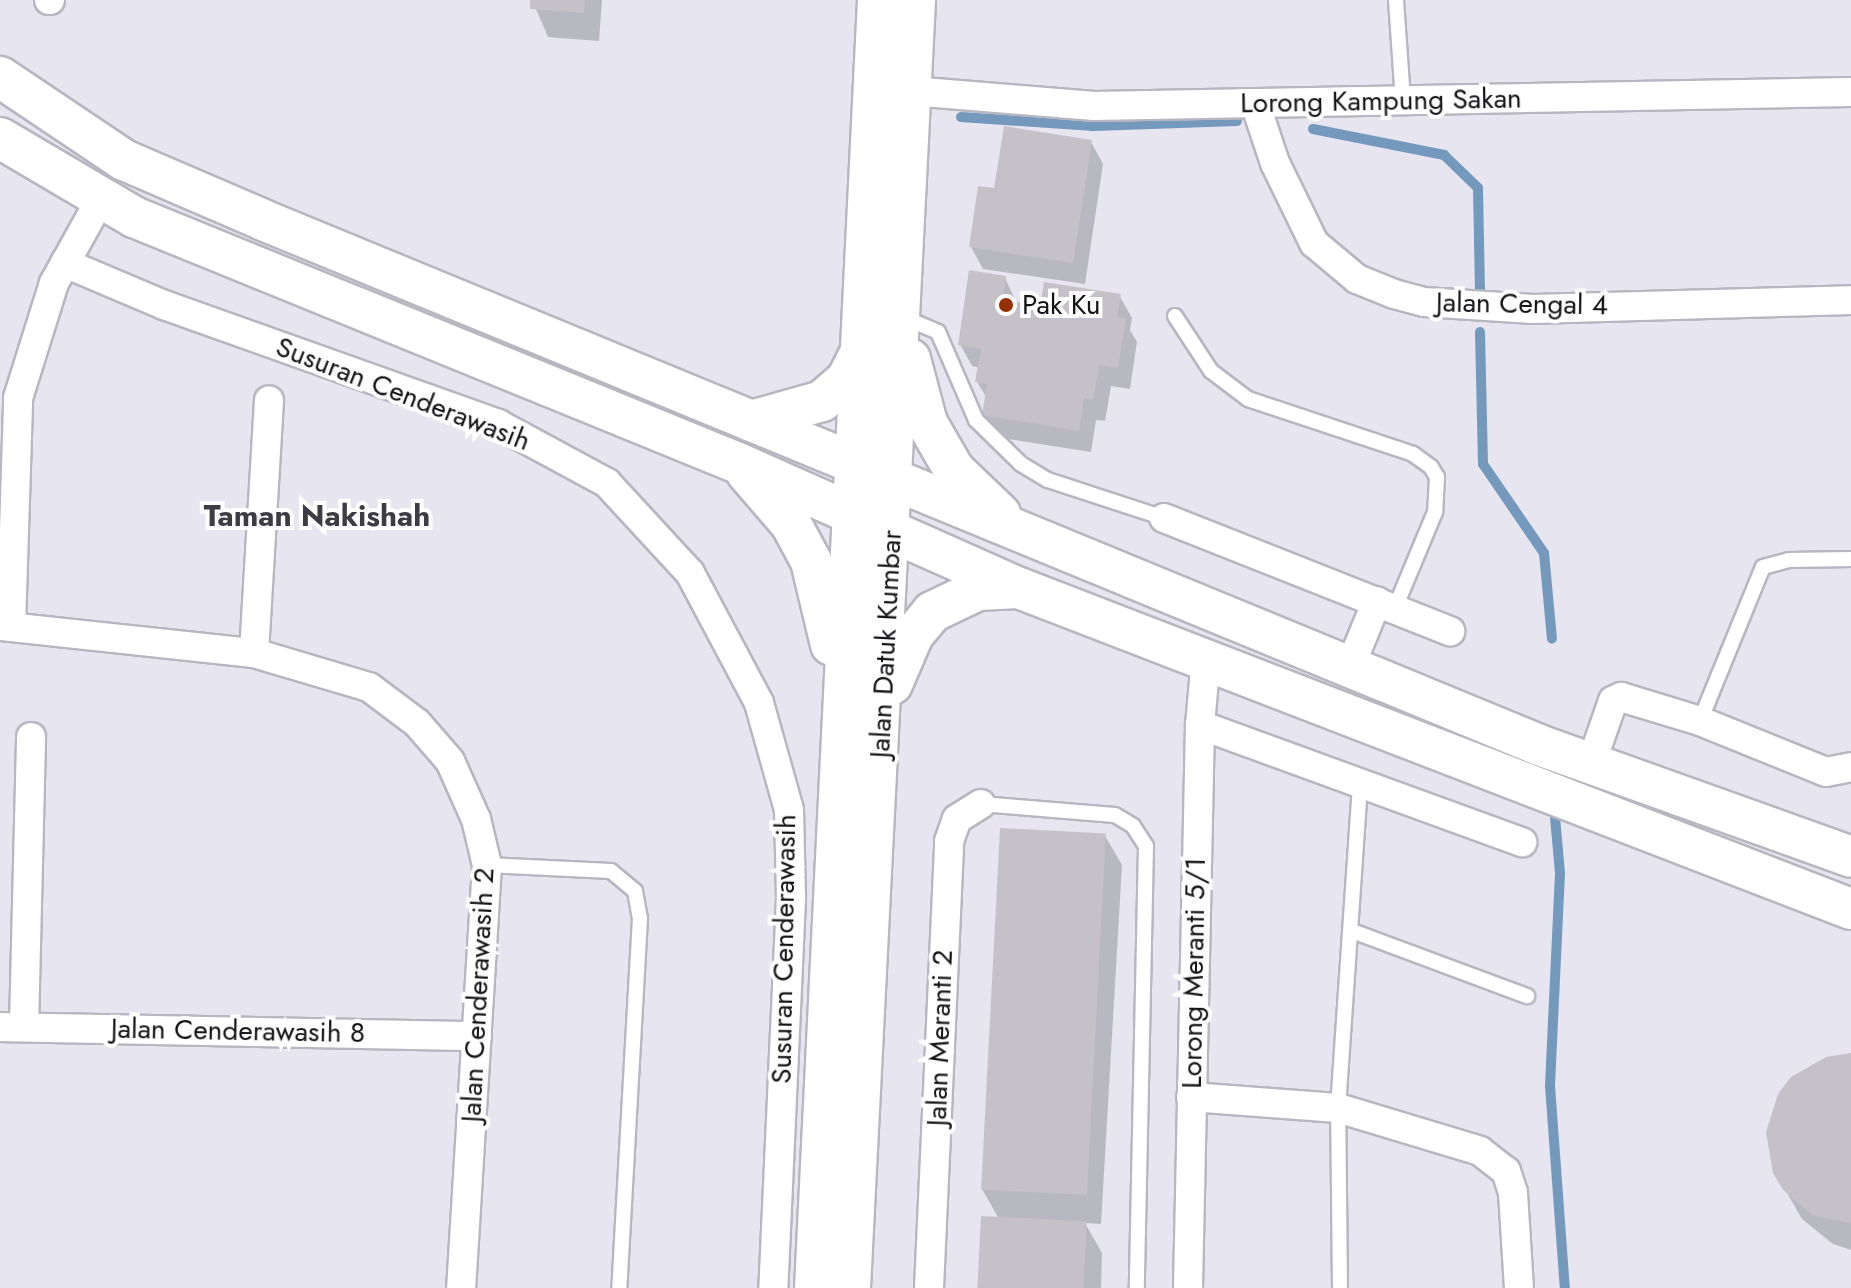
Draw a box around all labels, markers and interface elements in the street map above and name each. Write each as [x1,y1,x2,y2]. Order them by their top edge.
street label: Lorong Kampung Sakan [1240,82,1522,120]
street label: Jalan Cengal 4 [1436,286,1608,322]
place label: Pak Ku [1022,288,1100,322]
marker: Pak Ku [997,296,1015,314]
street label: Susuran Cenderawasih [271,330,535,458]
district label: Taman Nakishah [204,498,430,534]
street label: Jalan Datuk Kumbar [863,529,909,759]
street label: Susuran Cenderawasih [765,814,803,1084]
street label: Lorong Meranti 5/1 [1175,857,1213,1089]
street label: Jalan Cenderawasih 2 [455,867,501,1123]
street label: Jalan Meranti 2 [920,949,960,1127]
street label: Jalan Cenderawasih 8 [111,1012,365,1050]

